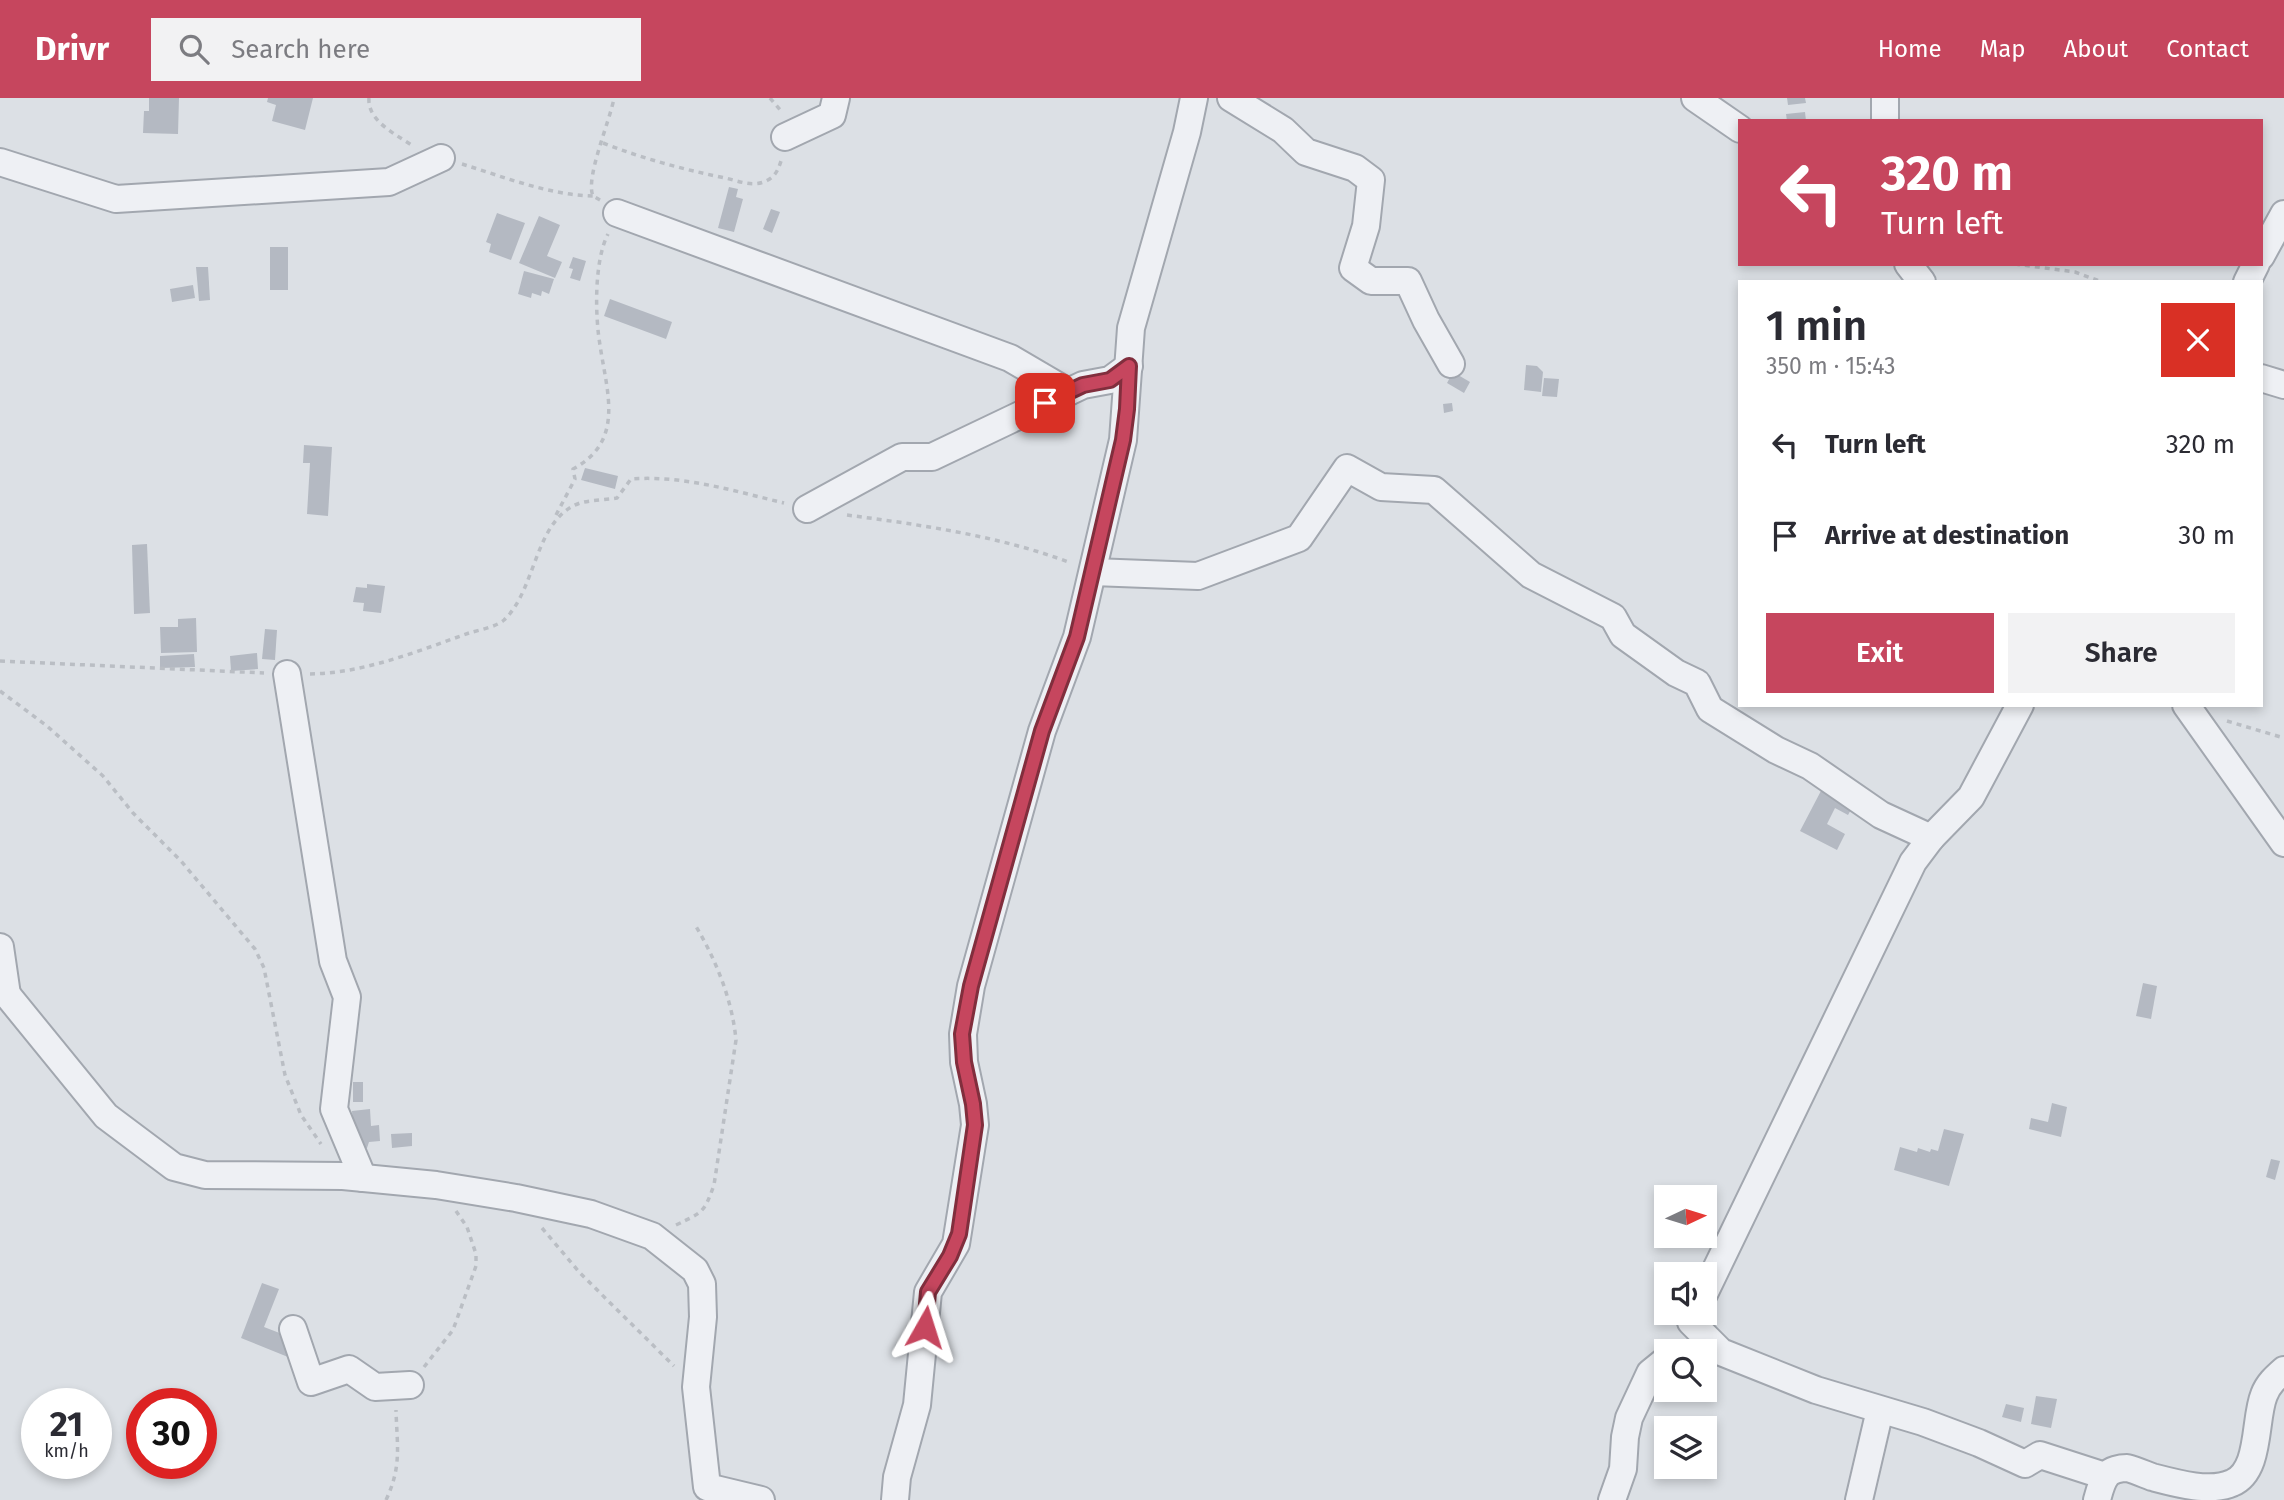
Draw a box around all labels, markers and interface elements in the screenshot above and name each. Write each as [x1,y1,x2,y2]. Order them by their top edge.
search box [151,18,641,81]
text: Drivr [35,29,109,69]
icon: search [175,30,213,68]
text: Search here [231,34,370,65]
text: Home [1878,35,1942,63]
text: Map [1980,35,2026,63]
text: About [2064,35,2128,63]
text: Contact [2166,35,2249,63]
text: 320 m [1881,144,2013,203]
icon: left [1766,147,1857,238]
text: Turn left [1881,204,2003,242]
text: 1 min [1766,301,1867,351]
button: close [2161,303,2235,377]
text: 350 m · 15:43 [1766,352,1896,380]
pin [1015,373,1075,433]
icon: arrive [1026,384,1064,422]
icon: left [1766,426,1804,464]
text: Turn left [1825,429,1926,460]
text: 320 m [2166,429,2235,460]
icon: arrive [1766,517,1804,555]
text: Arrive at destination [1825,520,2069,551]
text: 30 m [2178,520,2235,551]
button: Exit [1766,613,1994,693]
button: Share [2008,613,2235,693]
north arrow [1654,1185,1717,1248]
map controls [1654,1185,1717,1479]
button: sound [1654,1262,1717,1325]
position arrow [888,1290,962,1364]
button: search [1654,1339,1717,1402]
speed limit sign: 30 [126,1388,217,1479]
text: 21 [50,1403,83,1445]
button: layers [1654,1416,1717,1479]
text: km/h [44,1440,89,1462]

